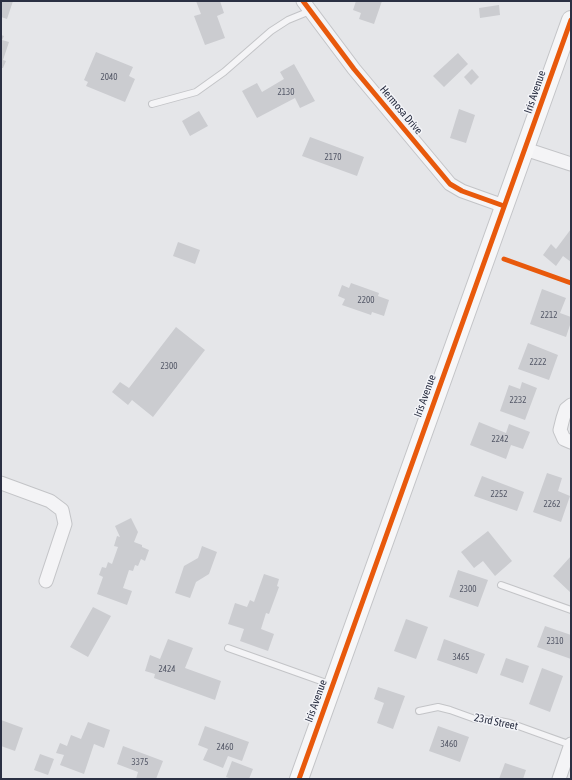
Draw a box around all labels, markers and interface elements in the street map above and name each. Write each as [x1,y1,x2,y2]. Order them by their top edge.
street label: Iris Avenue [522,69,548,115]
house number: 2040 [101,72,117,82]
street label: Hermosa Drive [377,83,425,137]
house number: 2130 [278,87,294,97]
house number: 2170 [325,152,341,162]
house number: 2200 [358,295,374,305]
house number: 2212 [541,310,557,320]
house number: 2222 [530,357,546,367]
house number: 2300 [161,361,177,371]
street label: Iris Avenue [411,373,439,419]
house number: 2232 [510,395,526,405]
house number: 2242 [492,434,508,444]
house number: 2252 [491,489,507,499]
house number: 2262 [544,499,560,509]
house number: 2300 [460,584,476,594]
house number: 2310 [547,636,563,646]
house number: 3465 [453,652,469,662]
house number: 2424 [159,664,175,674]
street label: Iris Avenue [302,678,330,724]
street label: 23rd Street [473,711,519,733]
house number: 3460 [441,739,457,749]
house number: 2460 [217,742,233,752]
house number: 3375 [132,757,148,767]

